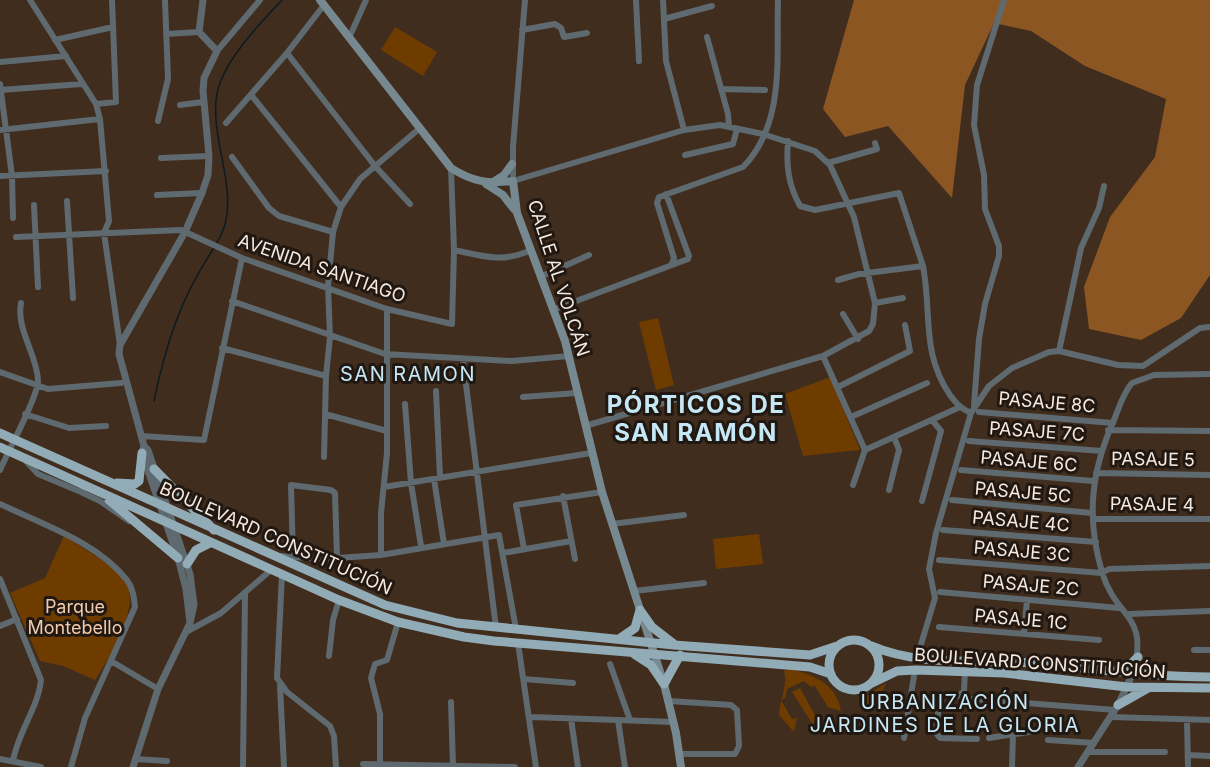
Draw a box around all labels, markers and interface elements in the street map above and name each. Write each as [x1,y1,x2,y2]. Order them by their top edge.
street label: CALLE AL VOLCÁN [524,197,595,359]
street label: AVENIDA SANTIAGO [236,229,408,307]
district label: SAN RAMON [340,362,476,386]
street label: PASAJE 8C [998,387,1096,417]
district label: PÓRTICOS DE SAN RAMÓN [607,390,785,447]
street label: PASAJE 7C [988,417,1086,445]
street label: PASAJE 6C [980,446,1078,476]
street label: PASAJE 5 [1111,448,1195,470]
street label: BOULEVARD CONSTITUCIÓN [157,476,396,599]
street label: PASAJE 5C [974,477,1072,507]
street label: PASAJE 4 [1110,493,1194,515]
street label: PASAJE 4C [972,506,1070,536]
street label: PASAJE 3C [973,536,1071,566]
street label: PASAJE 2C [982,570,1080,600]
park label: Parque Montebello [28,596,122,638]
street label: PASAJE 1C [974,604,1068,634]
street label: BOULEVARD CONSTITUCIÓN [914,643,1166,682]
district label: URBANIZACIÓN JARDINES DE LA GLORIA [810,689,1080,737]

